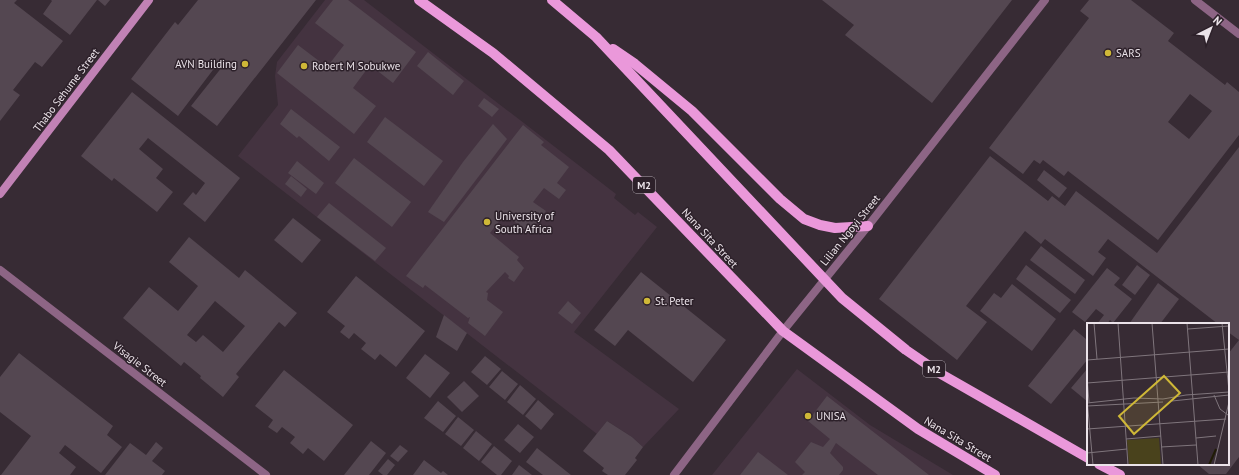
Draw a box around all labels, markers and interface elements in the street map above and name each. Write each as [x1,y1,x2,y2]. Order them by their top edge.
north arrow [1191,8,1231,48]
text: N [1210,13,1225,28]
street label: Thabo Sehume Street [30,45,102,135]
place label: SARS [1116,46,1141,60]
marker: SARS [1103,48,1113,58]
place label: AVN Building [175,57,237,71]
marker: AVN Building [240,59,250,69]
place label: Robert M Sobukwe [312,59,401,73]
marker: Robert M Sobukwe [299,61,309,71]
road number: M2 [633,177,655,193]
street label: Lilian Ngoyi Street [817,191,883,268]
street label: Nana Sita Street [679,205,741,271]
place label: University of South Africa [495,209,554,236]
marker: University of South Africa [482,217,492,227]
place label: St. Peter [655,294,694,308]
marker: St. Peter [642,296,652,306]
inset map [1087,323,1229,465]
street label: Visagie Street [109,338,170,390]
road number: M2 [923,361,945,377]
place label: UNISA [816,409,847,423]
marker: UNISA [803,411,813,421]
street label: Nana Sita Street [922,413,995,465]

